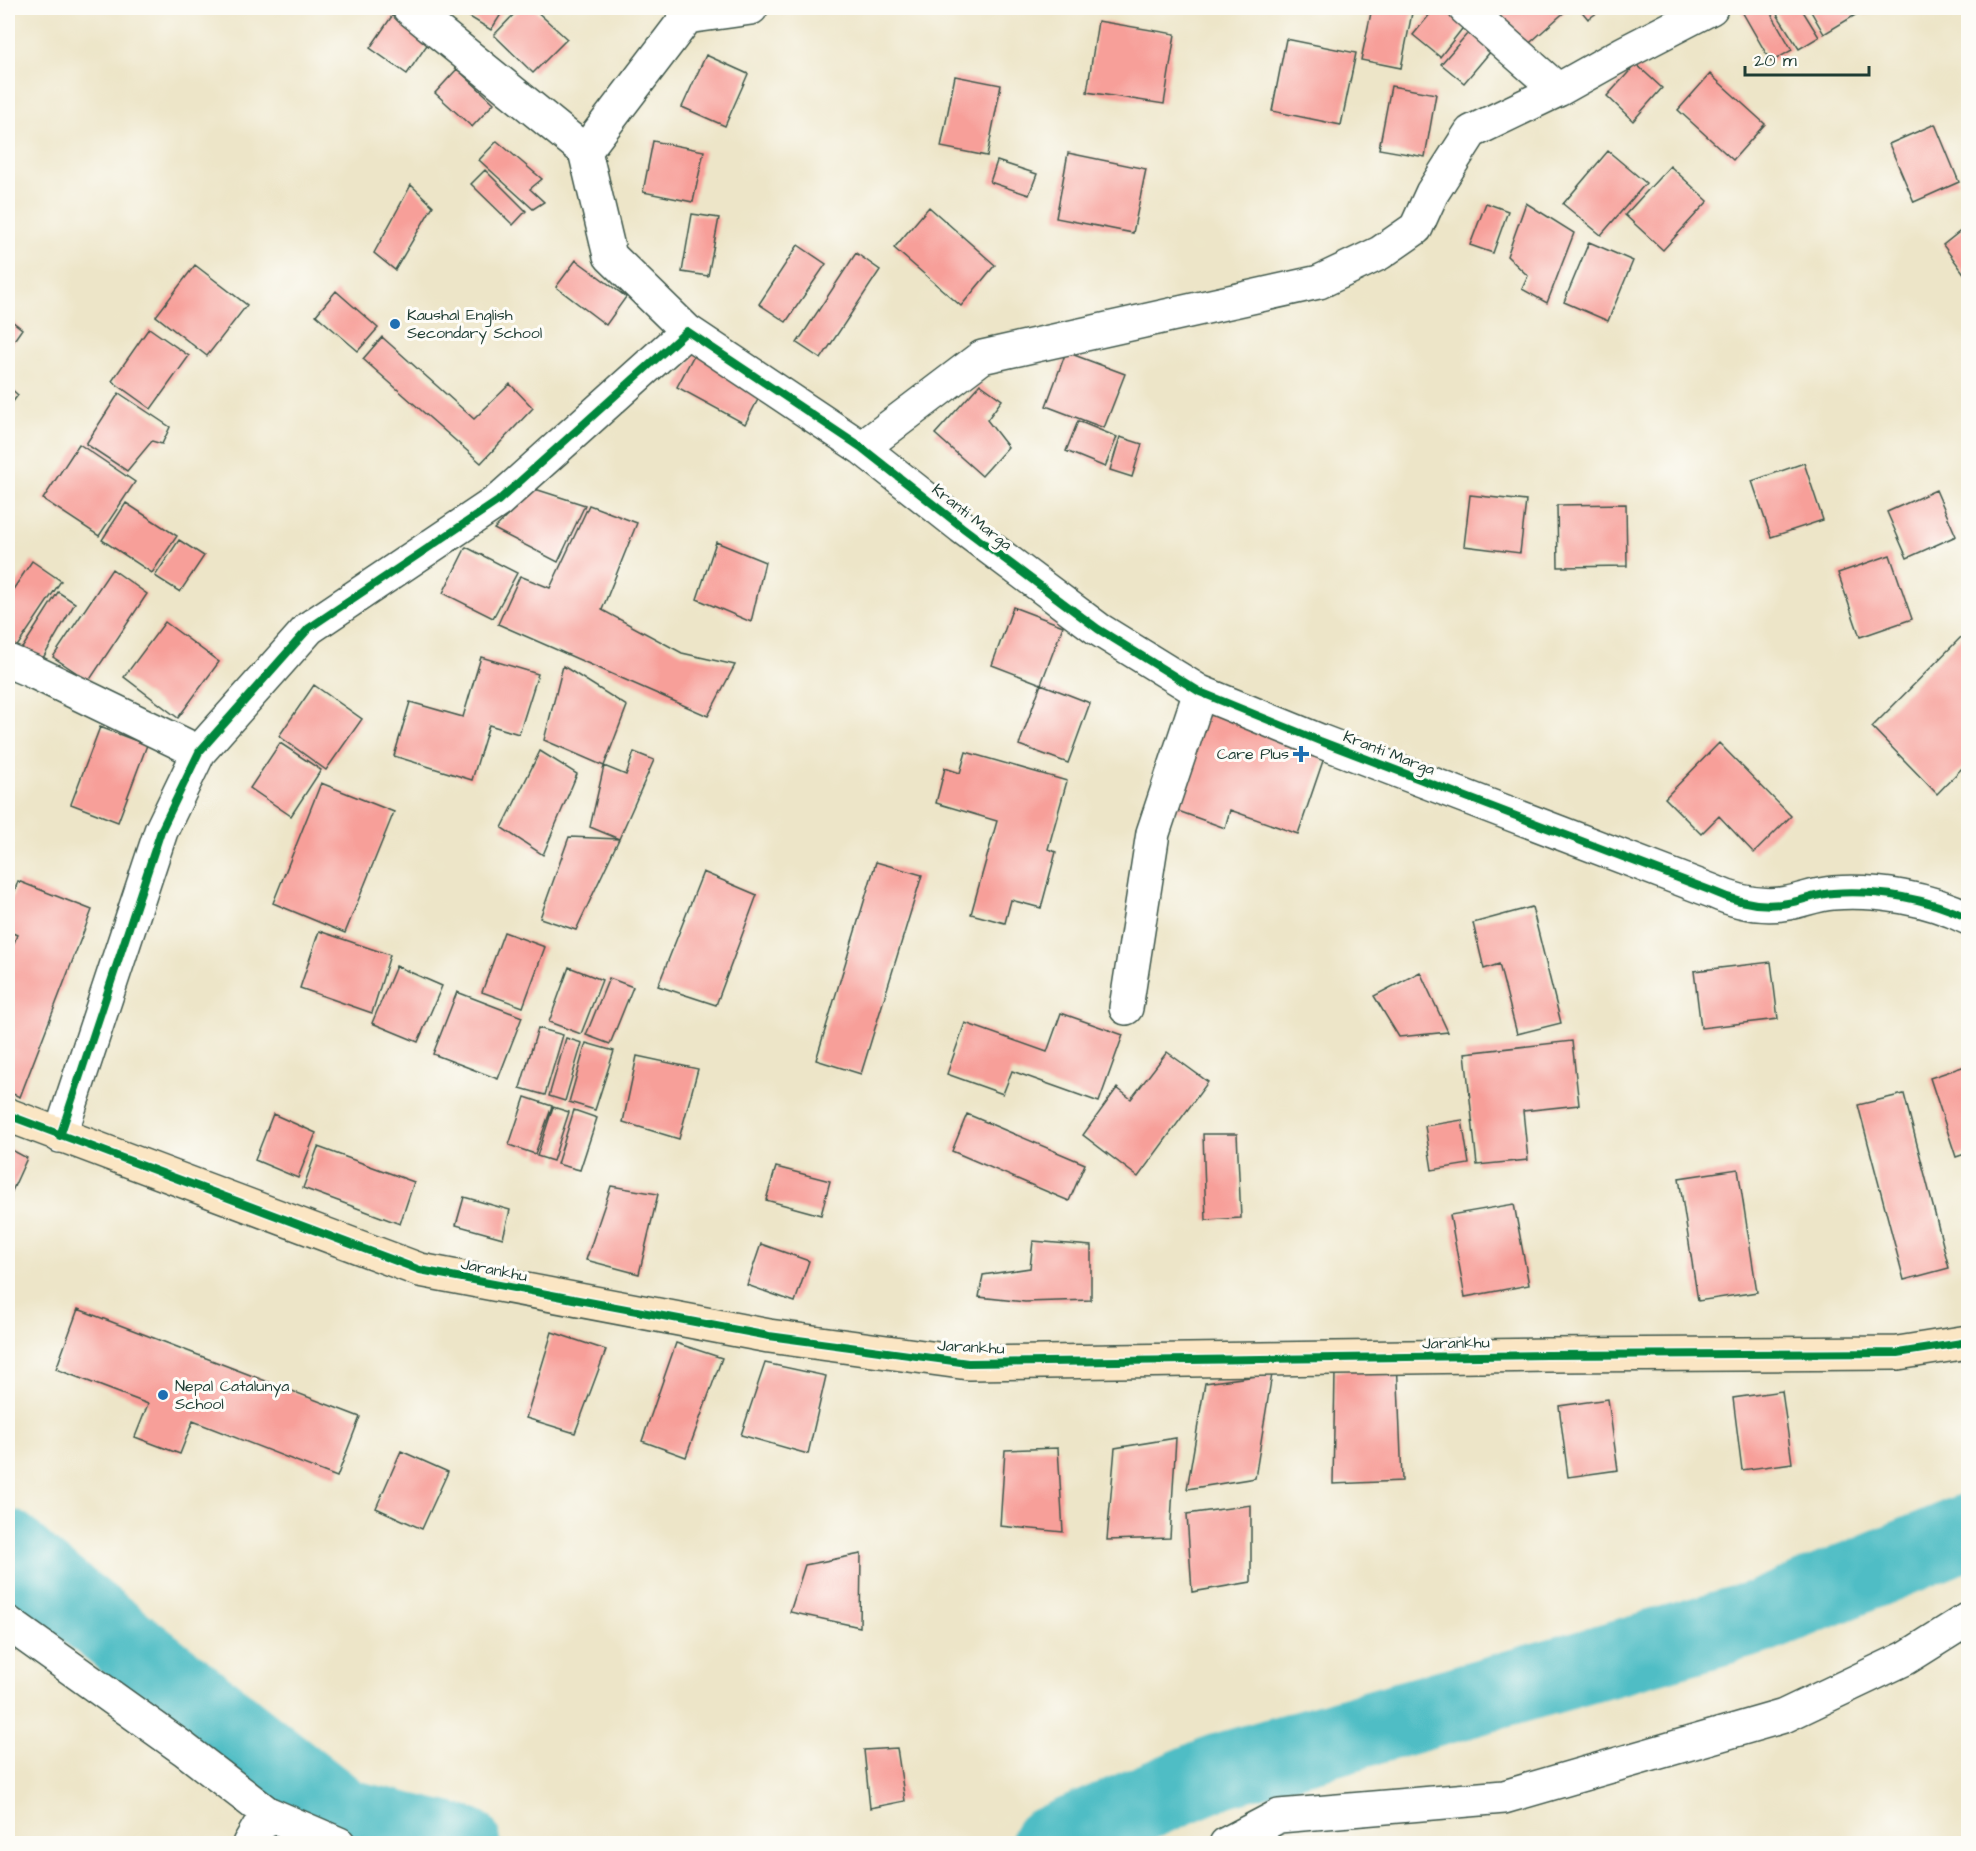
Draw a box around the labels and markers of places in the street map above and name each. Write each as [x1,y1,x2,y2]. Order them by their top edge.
place label: Kaushal English Secondary School [407,304,542,345]
marker: Kaushal English Secondary School [388,317,402,331]
place label: Care Plus [1217,743,1289,765]
marker: Care Plus [1294,747,1308,761]
place label: Nepal Catalunya School [175,1375,289,1415]
marker: Nepal Catalunya School [156,1388,170,1402]

